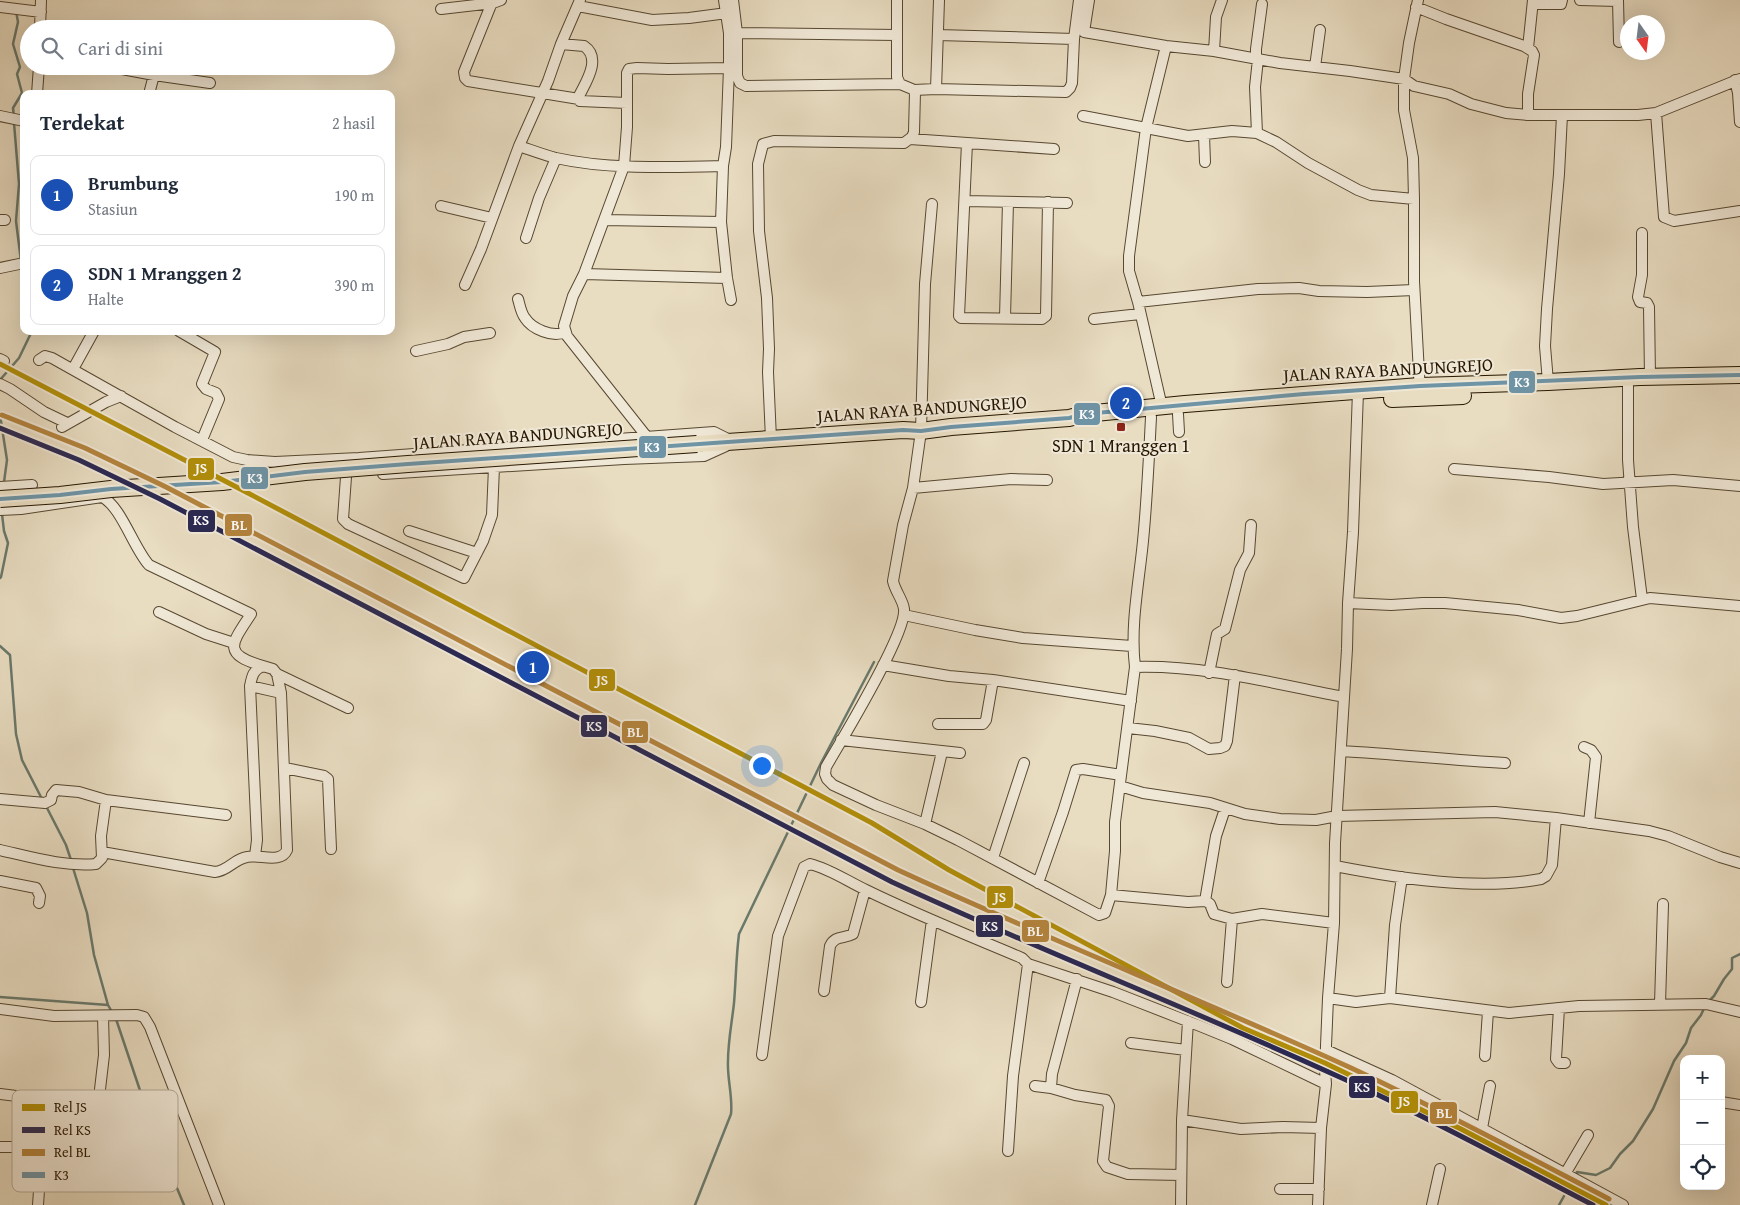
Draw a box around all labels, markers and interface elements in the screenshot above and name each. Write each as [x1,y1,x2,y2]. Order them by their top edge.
north arrow [1620,15,1665,60]
search box [20,20,395,75]
icon: search [38,34,66,62]
text: Cari di sini [78,34,163,62]
text: Terdekat [40,107,124,138]
text: 2 hasil [332,111,375,135]
text: Brumbung [88,169,178,197]
text: 1 [53,183,61,207]
text: 190 m [334,183,374,207]
text: Stasiun [88,197,138,221]
text: SDN 1 Mranggen 2 [88,259,242,287]
text: 2 [53,273,61,297]
text: 390 m [334,273,374,297]
text: Halte [88,287,124,311]
street label: JALAN RAYA BANDUNGREJO [1280,351,1494,389]
line badge: K3 [1508,370,1536,394]
text: K3 [1514,372,1530,392]
pin: 2 [1110,384,1142,422]
street label: JALAN RAYA BANDUNGREJO [814,388,1028,429]
line badge: K3 [1073,402,1101,426]
text: K3 [1079,404,1095,424]
street label: JALAN RAYA BANDUNGREJO [410,415,624,456]
marker: SDN 1 Mranggen 1 [1115,421,1127,433]
place label: SDN 1 Mranggen 1 [1052,432,1190,459]
line badge: K3 [638,435,667,459]
text: K3 [644,437,660,457]
line badge: JS [187,457,215,481]
text: JS [193,458,207,478]
line badge: K3 [240,466,269,490]
text: K3 [247,468,263,488]
line badge: KS [187,509,216,533]
text: KS [193,510,209,530]
line badge: BL [224,513,253,537]
text: BL [231,515,248,535]
pin: 1 [517,648,549,686]
line badge: JS [588,668,616,692]
text: JS [594,670,608,690]
line badge: KS [580,714,608,738]
text: KS [586,716,602,736]
line badge: BL [621,720,649,744]
text: BL [627,722,644,742]
your location [749,753,775,779]
line badge: JS [986,885,1014,909]
text: JS [992,887,1006,907]
line badge: KS [975,914,1004,938]
text: KS [982,916,998,936]
line badge: BL [1021,919,1050,943]
text: BL [1027,921,1044,941]
map controls [1680,1055,1725,1190]
button: + [1680,1055,1725,1100]
line badge: KS [1348,1075,1376,1099]
text: KS [1354,1077,1370,1097]
legend [12,1090,178,1192]
line badge: JS [1390,1090,1419,1114]
text: JS [1396,1091,1410,1111]
text: Rel JS [54,1097,87,1117]
button: − [1680,1100,1725,1145]
line badge: BL [1429,1101,1458,1125]
text: BL [1436,1103,1453,1123]
text: Rel KS [54,1120,91,1140]
text: Rel BL [54,1142,91,1162]
button: locate [1680,1145,1725,1190]
text: K3 [54,1165,69,1185]

